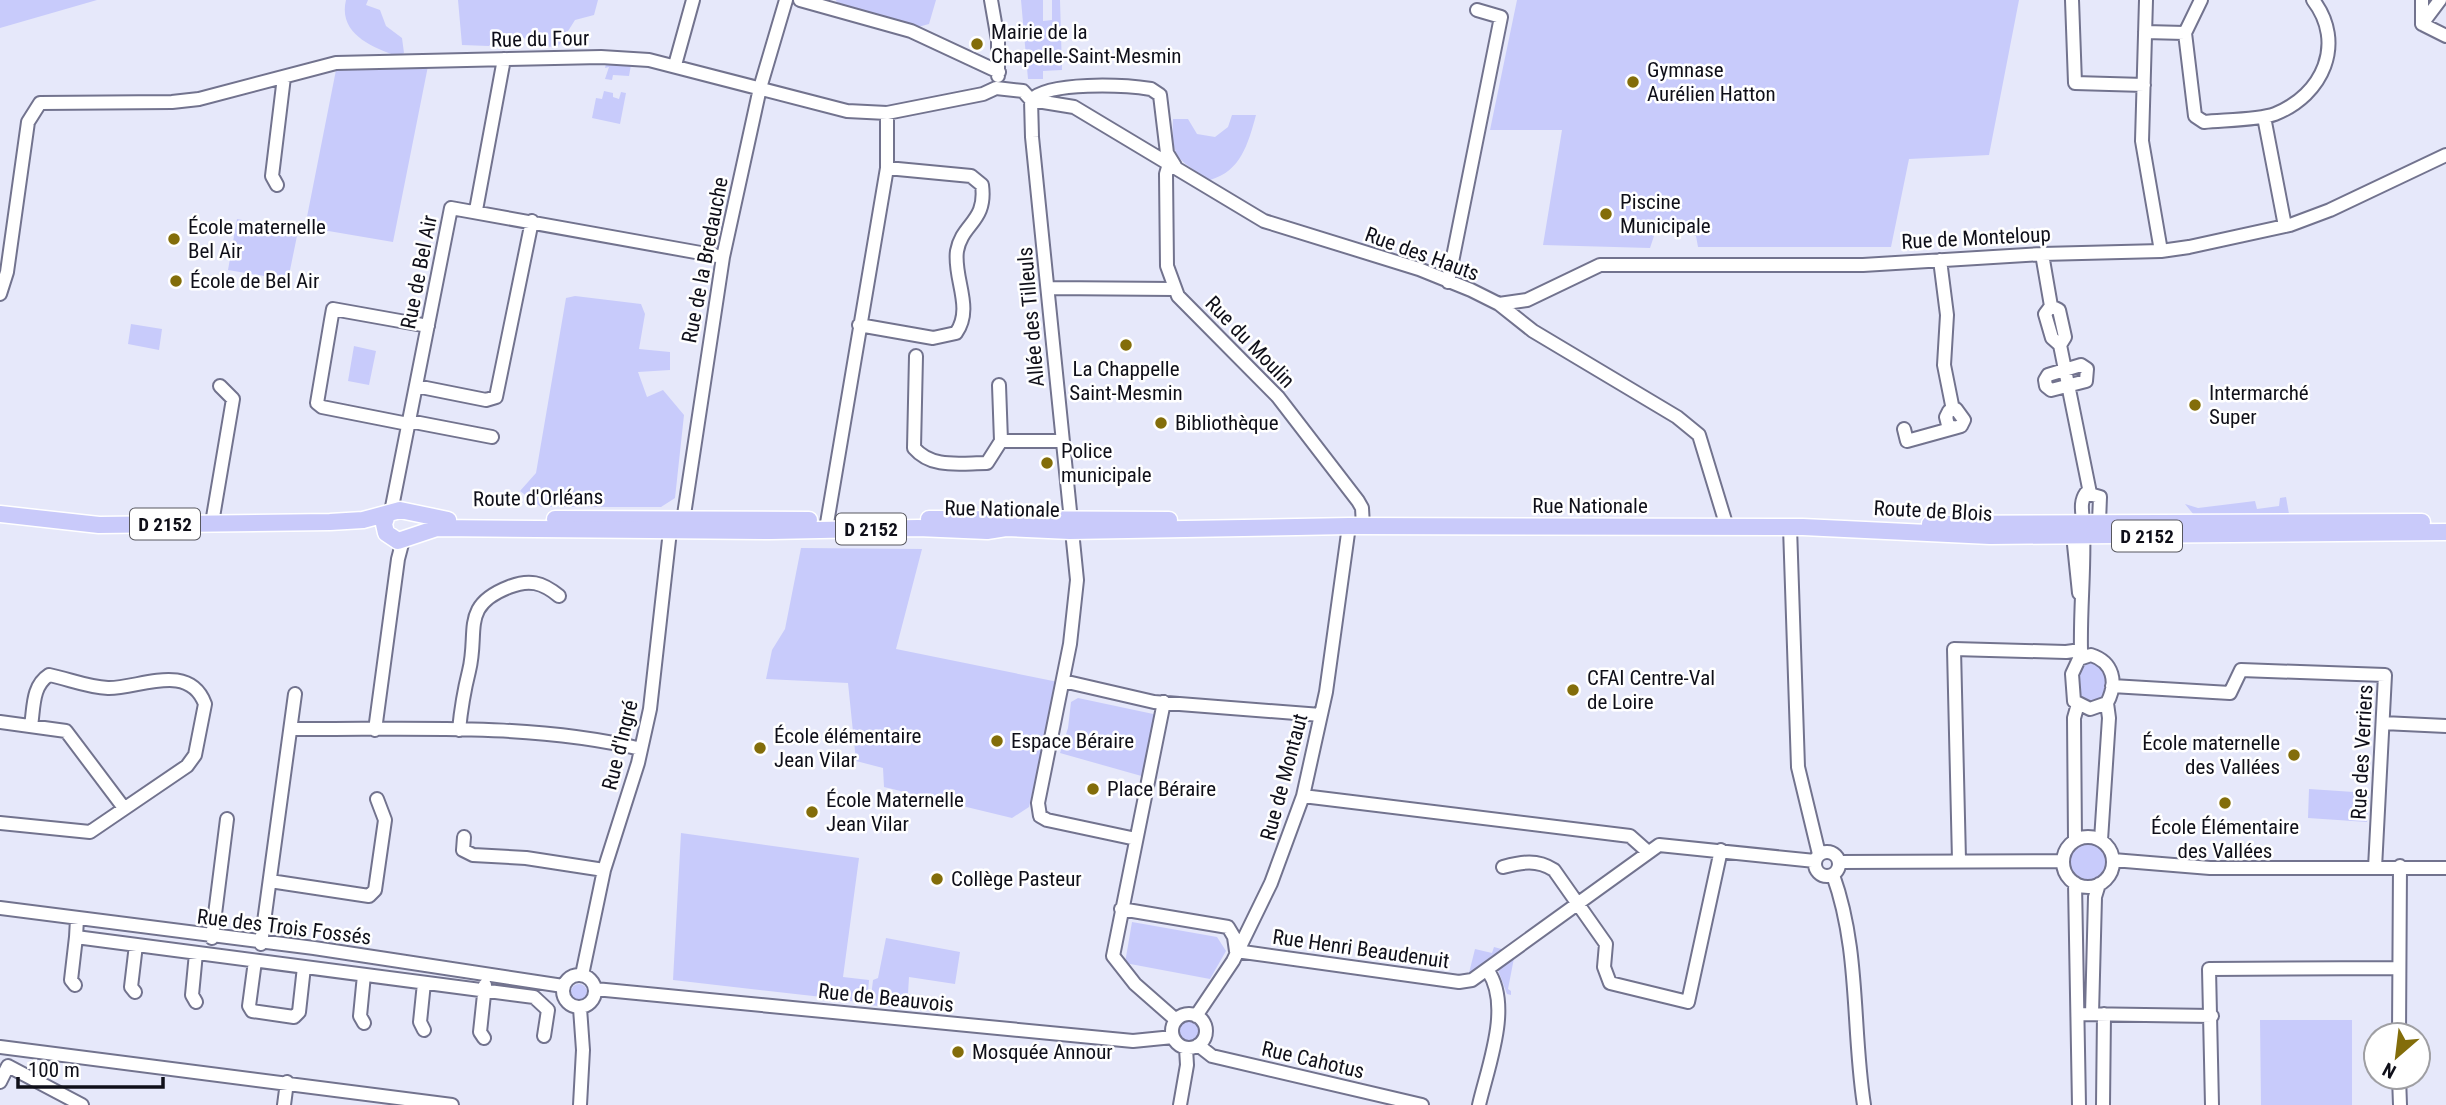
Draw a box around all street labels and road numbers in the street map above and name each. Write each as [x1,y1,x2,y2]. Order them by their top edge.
street label: Rue du Four [491,26,589,52]
street label: Rue de la Bredauche [677,175,733,345]
street label: Rue de Bel Air [396,213,442,331]
street label: Rue des Hauts [1362,222,1482,286]
street label: Rue de Monteloup [1901,222,2051,254]
street label: Allée des Tilleuls [1013,246,1049,388]
street label: Rue du Moulin [1200,291,1300,393]
street label: Route d'Orléans [473,485,603,511]
street label: Rue Nationale [1532,494,1648,518]
street label: Rue Nationale [944,496,1060,522]
street label: Route de Blois [1873,496,1993,526]
road number: D 2152 [130,509,200,540]
road number: D 2152 [836,514,906,544]
road number: D 2152 [2112,520,2182,552]
street label: Rue des Verriers [2346,684,2378,820]
street label: Rue d'Ingré [597,697,643,792]
street label: Rue de Montaut [1256,711,1312,843]
street label: Rue des Trois Fossés [196,904,372,950]
street label: Rue Henri Beaudenuit [1271,925,1451,973]
street label: Rue de Beauvois [817,979,955,1017]
street label: Rue Cahotus [1259,1037,1367,1083]

